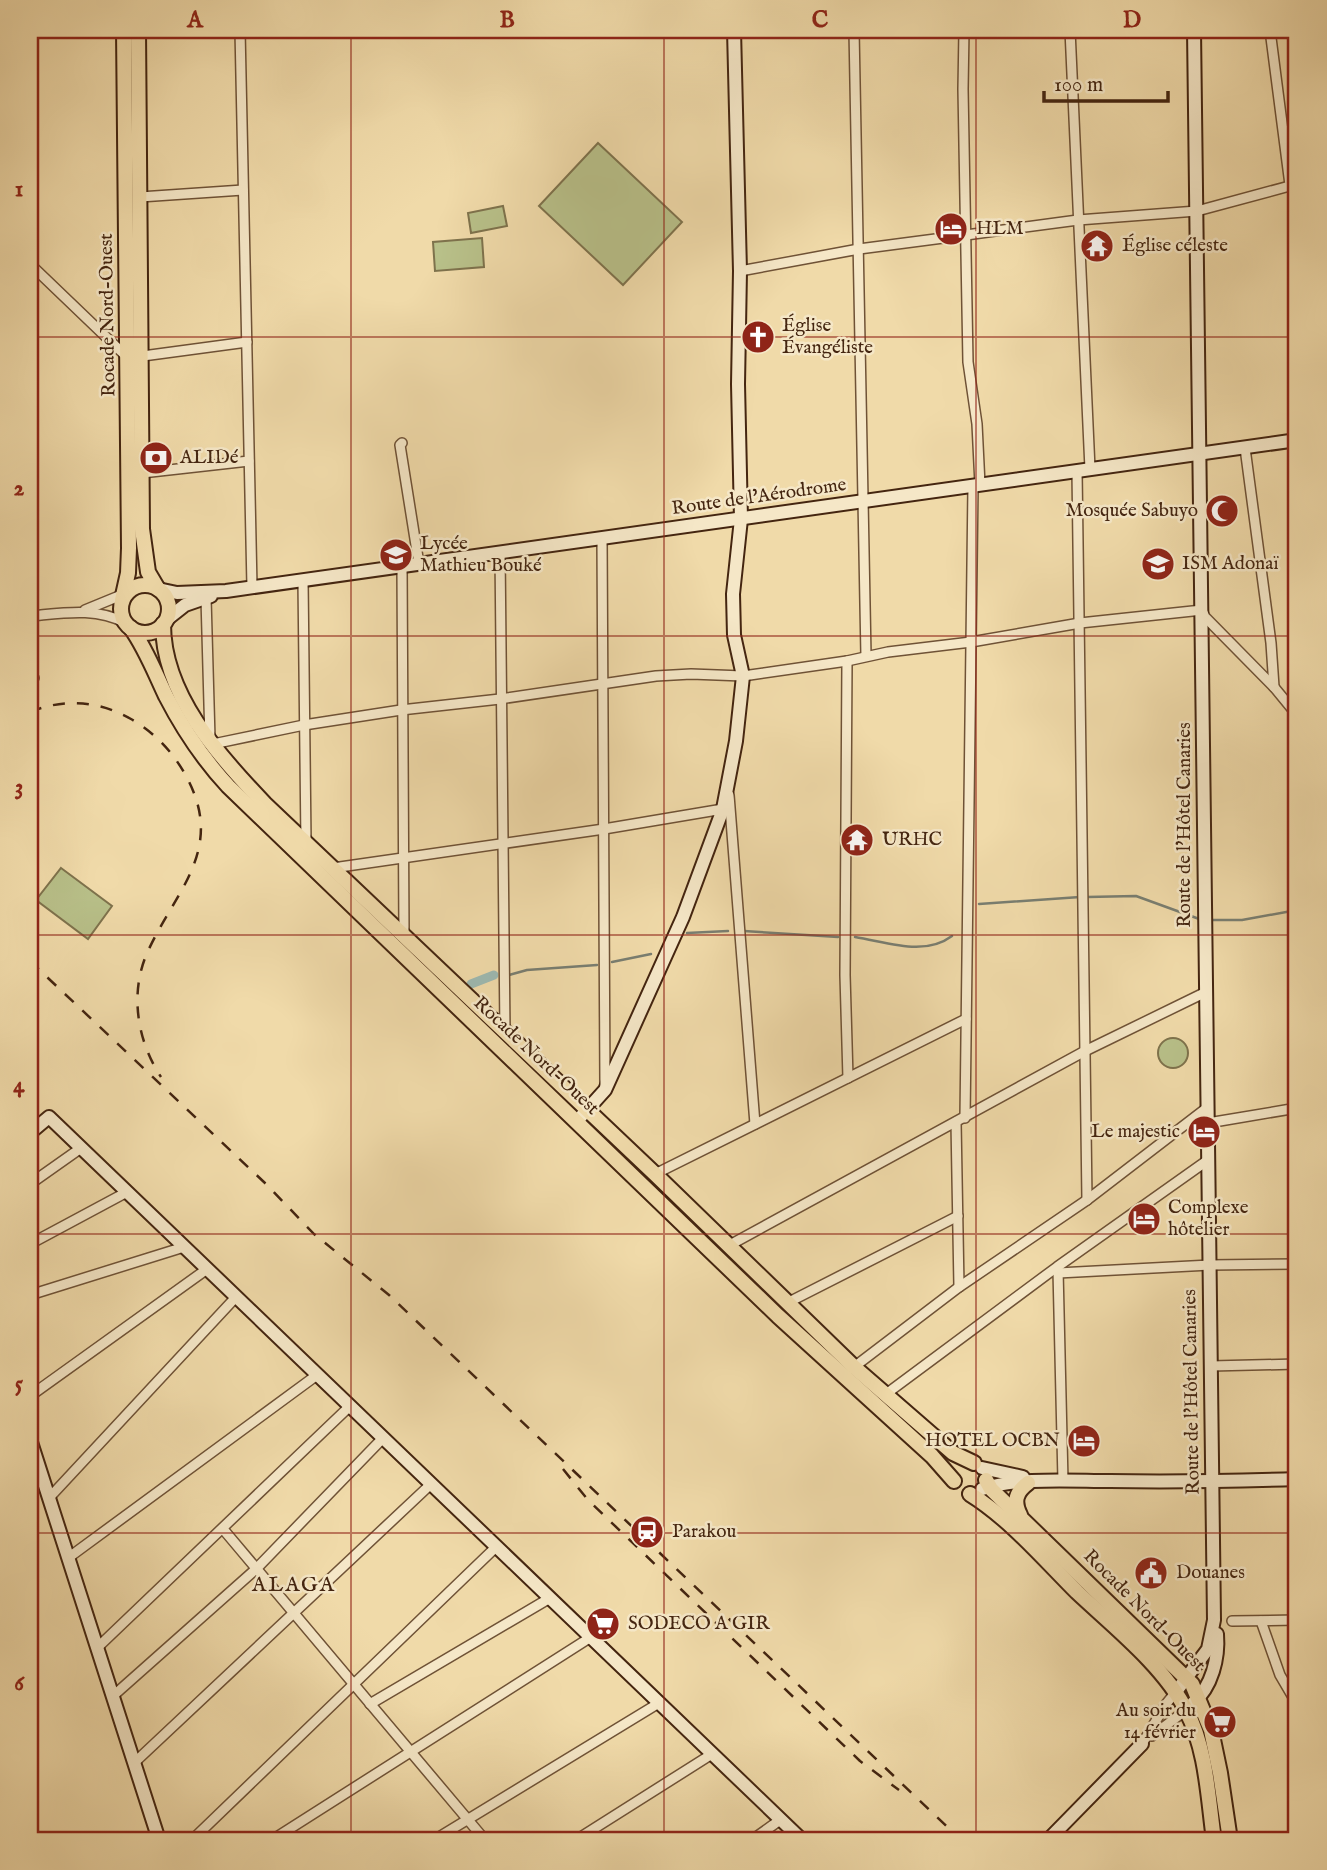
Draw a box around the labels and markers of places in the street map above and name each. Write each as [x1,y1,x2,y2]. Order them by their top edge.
hotel icon: HLM [932,210,970,248]
place label: HLM [976,217,1024,241]
temple icon: Église céleste [1078,227,1116,265]
place label: Église céleste [1122,233,1228,258]
place label: Église Évangéliste [782,313,873,360]
church icon: Église Évangéliste [739,318,777,356]
bank icon: ALIDé [137,439,175,477]
place label: ALIDé [179,446,239,470]
mosque icon: Mosquée Sabuyo [1203,492,1241,530]
place label: Mosquée Sabuyo [1065,499,1198,523]
place label: Lycée Mathieu Bouké [420,532,542,578]
school or university icon: Lycée Mathieu Bouké [377,536,415,574]
school or university icon: ISM Adonaï [1139,545,1177,583]
place label: ISM Adonaï [1182,552,1279,576]
temple icon: URHC [838,821,876,859]
place label: URHC [882,828,942,852]
hotel icon: Le majestic [1185,1113,1223,1151]
place label: Le majestic [1091,1120,1180,1144]
place label: Complexe hôtelier [1168,1196,1249,1242]
hotel icon: Complexe hôtelier [1125,1200,1163,1238]
hotel icon: HOTEL OCBN [1065,1422,1103,1460]
place label: HOTEL OCBN [925,1429,1060,1453]
station icon: Parakou [628,1513,666,1551]
place label: Parakou [672,1520,736,1544]
public building icon: Douanes [1132,1554,1170,1592]
place label: Douanes [1176,1561,1245,1585]
supermarket icon: SODECO A GIR [584,1605,622,1643]
place label: SODECO A GIR [628,1612,770,1636]
place label: Au soir du 14 février [1115,1699,1196,1745]
supermarket icon: Au soir du 14 février [1201,1703,1239,1741]

